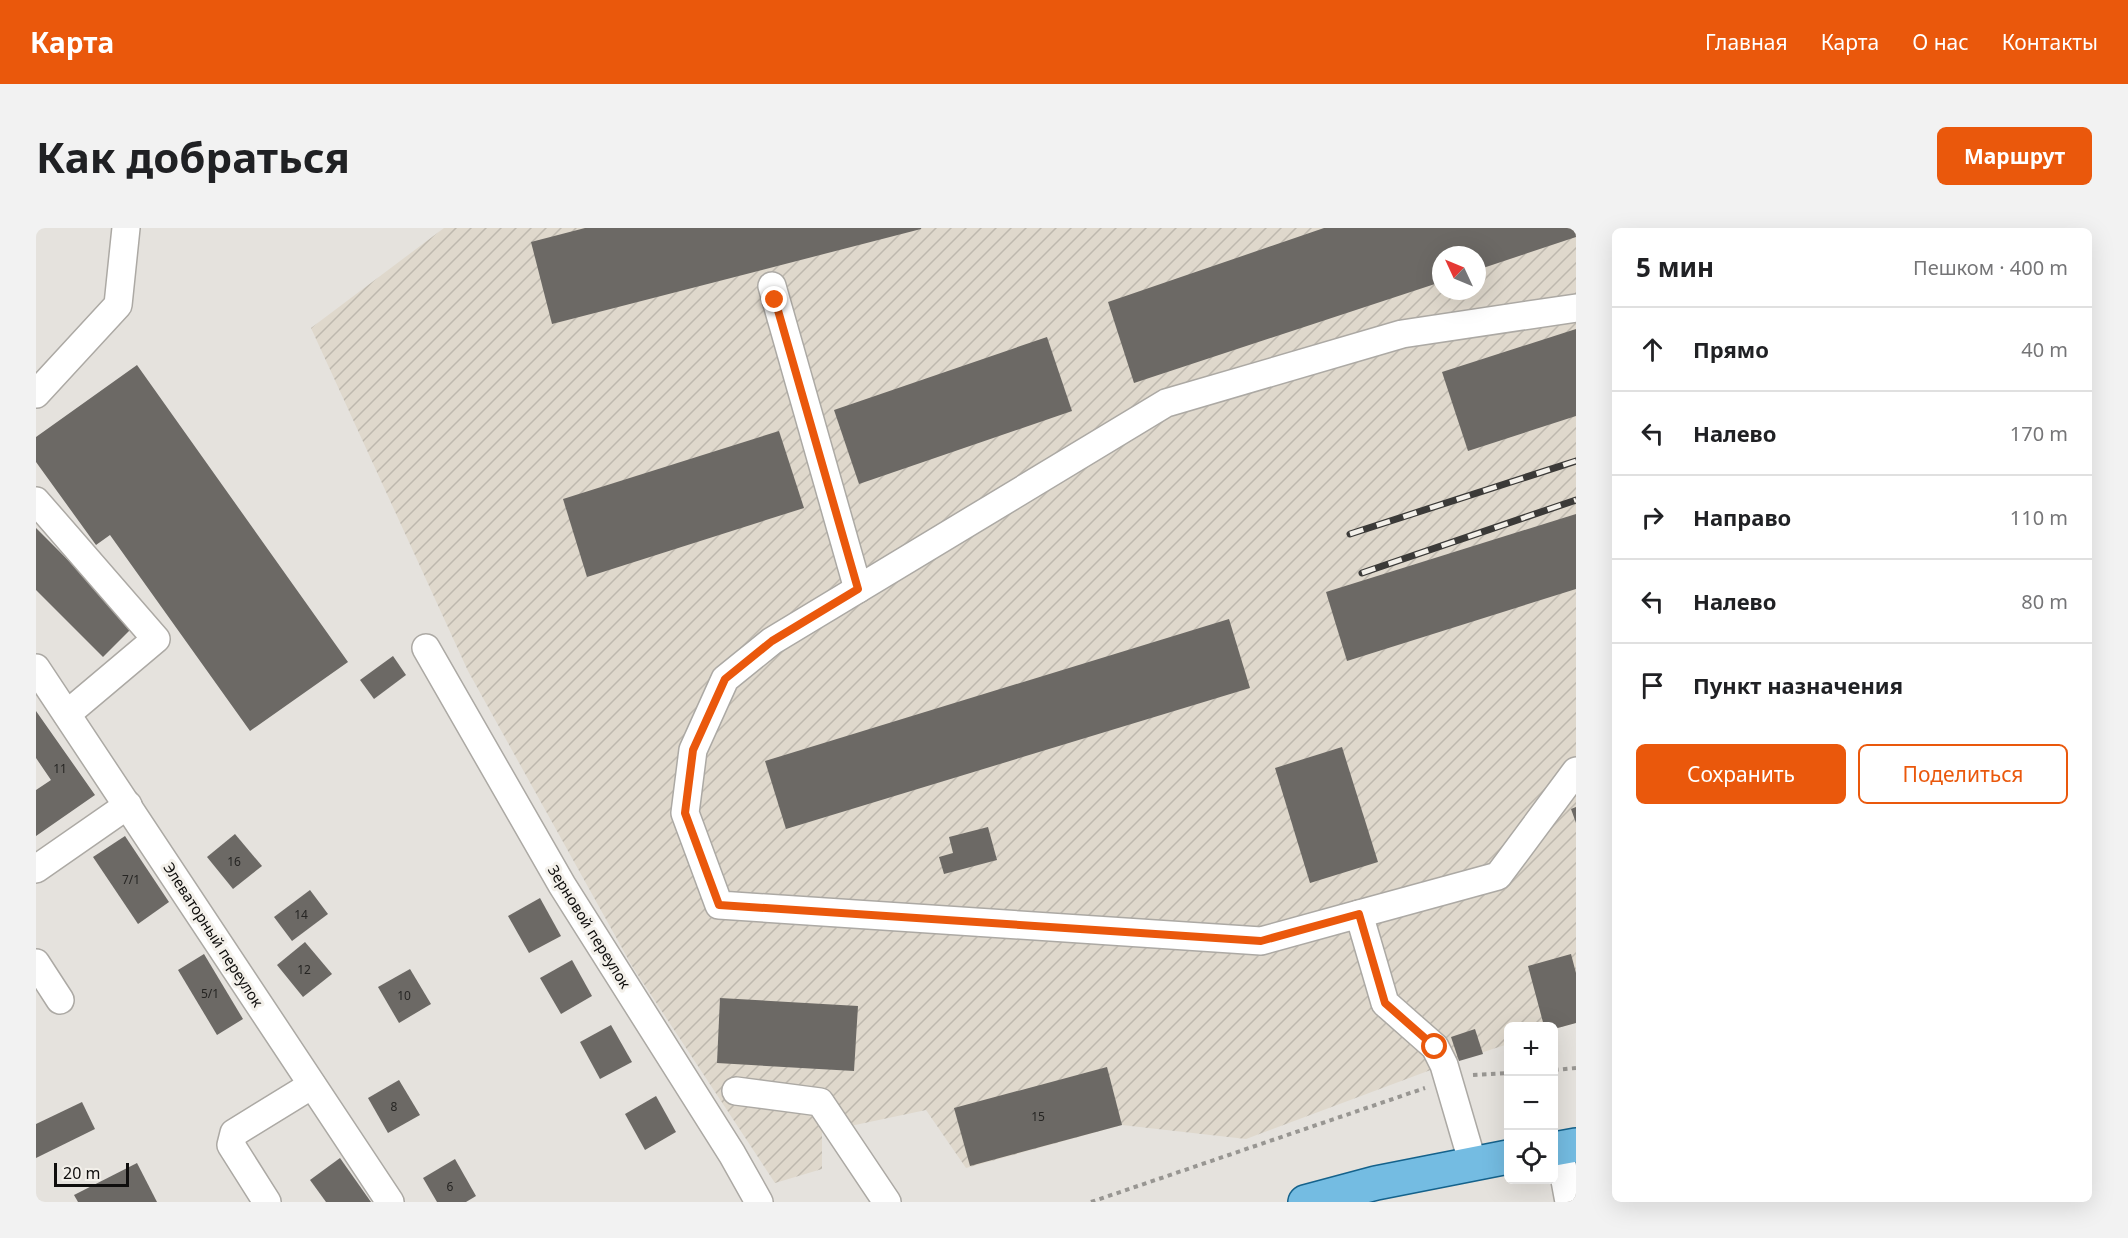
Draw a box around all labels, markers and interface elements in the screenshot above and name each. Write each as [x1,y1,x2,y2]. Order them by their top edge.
text: Карта [30,23,114,61]
text: Главная [1705,28,1788,56]
text: Карта [1821,28,1879,56]
text: О нас [1912,28,1969,56]
text: Контакты [2002,28,2098,56]
button: Маршрут [1937,127,2092,185]
text: Как добраться [36,128,350,185]
north arrow [1432,246,1486,300]
text: 5 мин [1636,249,1714,285]
text: Пешком · 400 m [1913,254,2068,281]
route end [761,286,787,312]
icon: ahead [1636,333,1669,366]
text: Прямо [1693,334,1769,364]
text: 40 m [2021,336,2068,363]
icon: left [1636,417,1669,450]
text: Налево [1693,418,1776,448]
text: 170 m [2010,420,2068,447]
icon: right [1636,501,1669,534]
text: Направо [1693,502,1791,532]
text: 110 m [2010,504,2068,531]
icon: left [1636,585,1669,618]
text: Налево [1693,586,1776,616]
text: 80 m [2021,588,2068,615]
icon: arrive [1636,669,1669,702]
text: Пункт назначения [1693,670,1903,700]
button: Сохранить [1636,744,1846,804]
button: Поделиться [1858,744,2068,804]
house number: 11 [53,760,67,777]
house number: 16 [227,853,241,870]
street label: Элеваторный переулок [159,858,268,1011]
street label: Зерновой переулок [544,861,636,992]
house number: 7/1 [122,871,140,888]
house number: 14 [294,906,308,923]
house number: 12 [297,961,311,978]
house number: 5/1 [201,985,219,1002]
house number: 10 [397,987,411,1004]
map controls [1504,1022,1558,1184]
button: + [1504,1022,1558,1076]
route start [1421,1033,1447,1059]
button: − [1504,1076,1558,1130]
house number: 8 [391,1098,398,1115]
house number: 15 [1031,1108,1045,1125]
button: locate [1504,1130,1558,1184]
scale bar [54,1160,129,1188]
text: 20 m [63,1162,100,1184]
house number: 6 [447,1178,454,1195]

